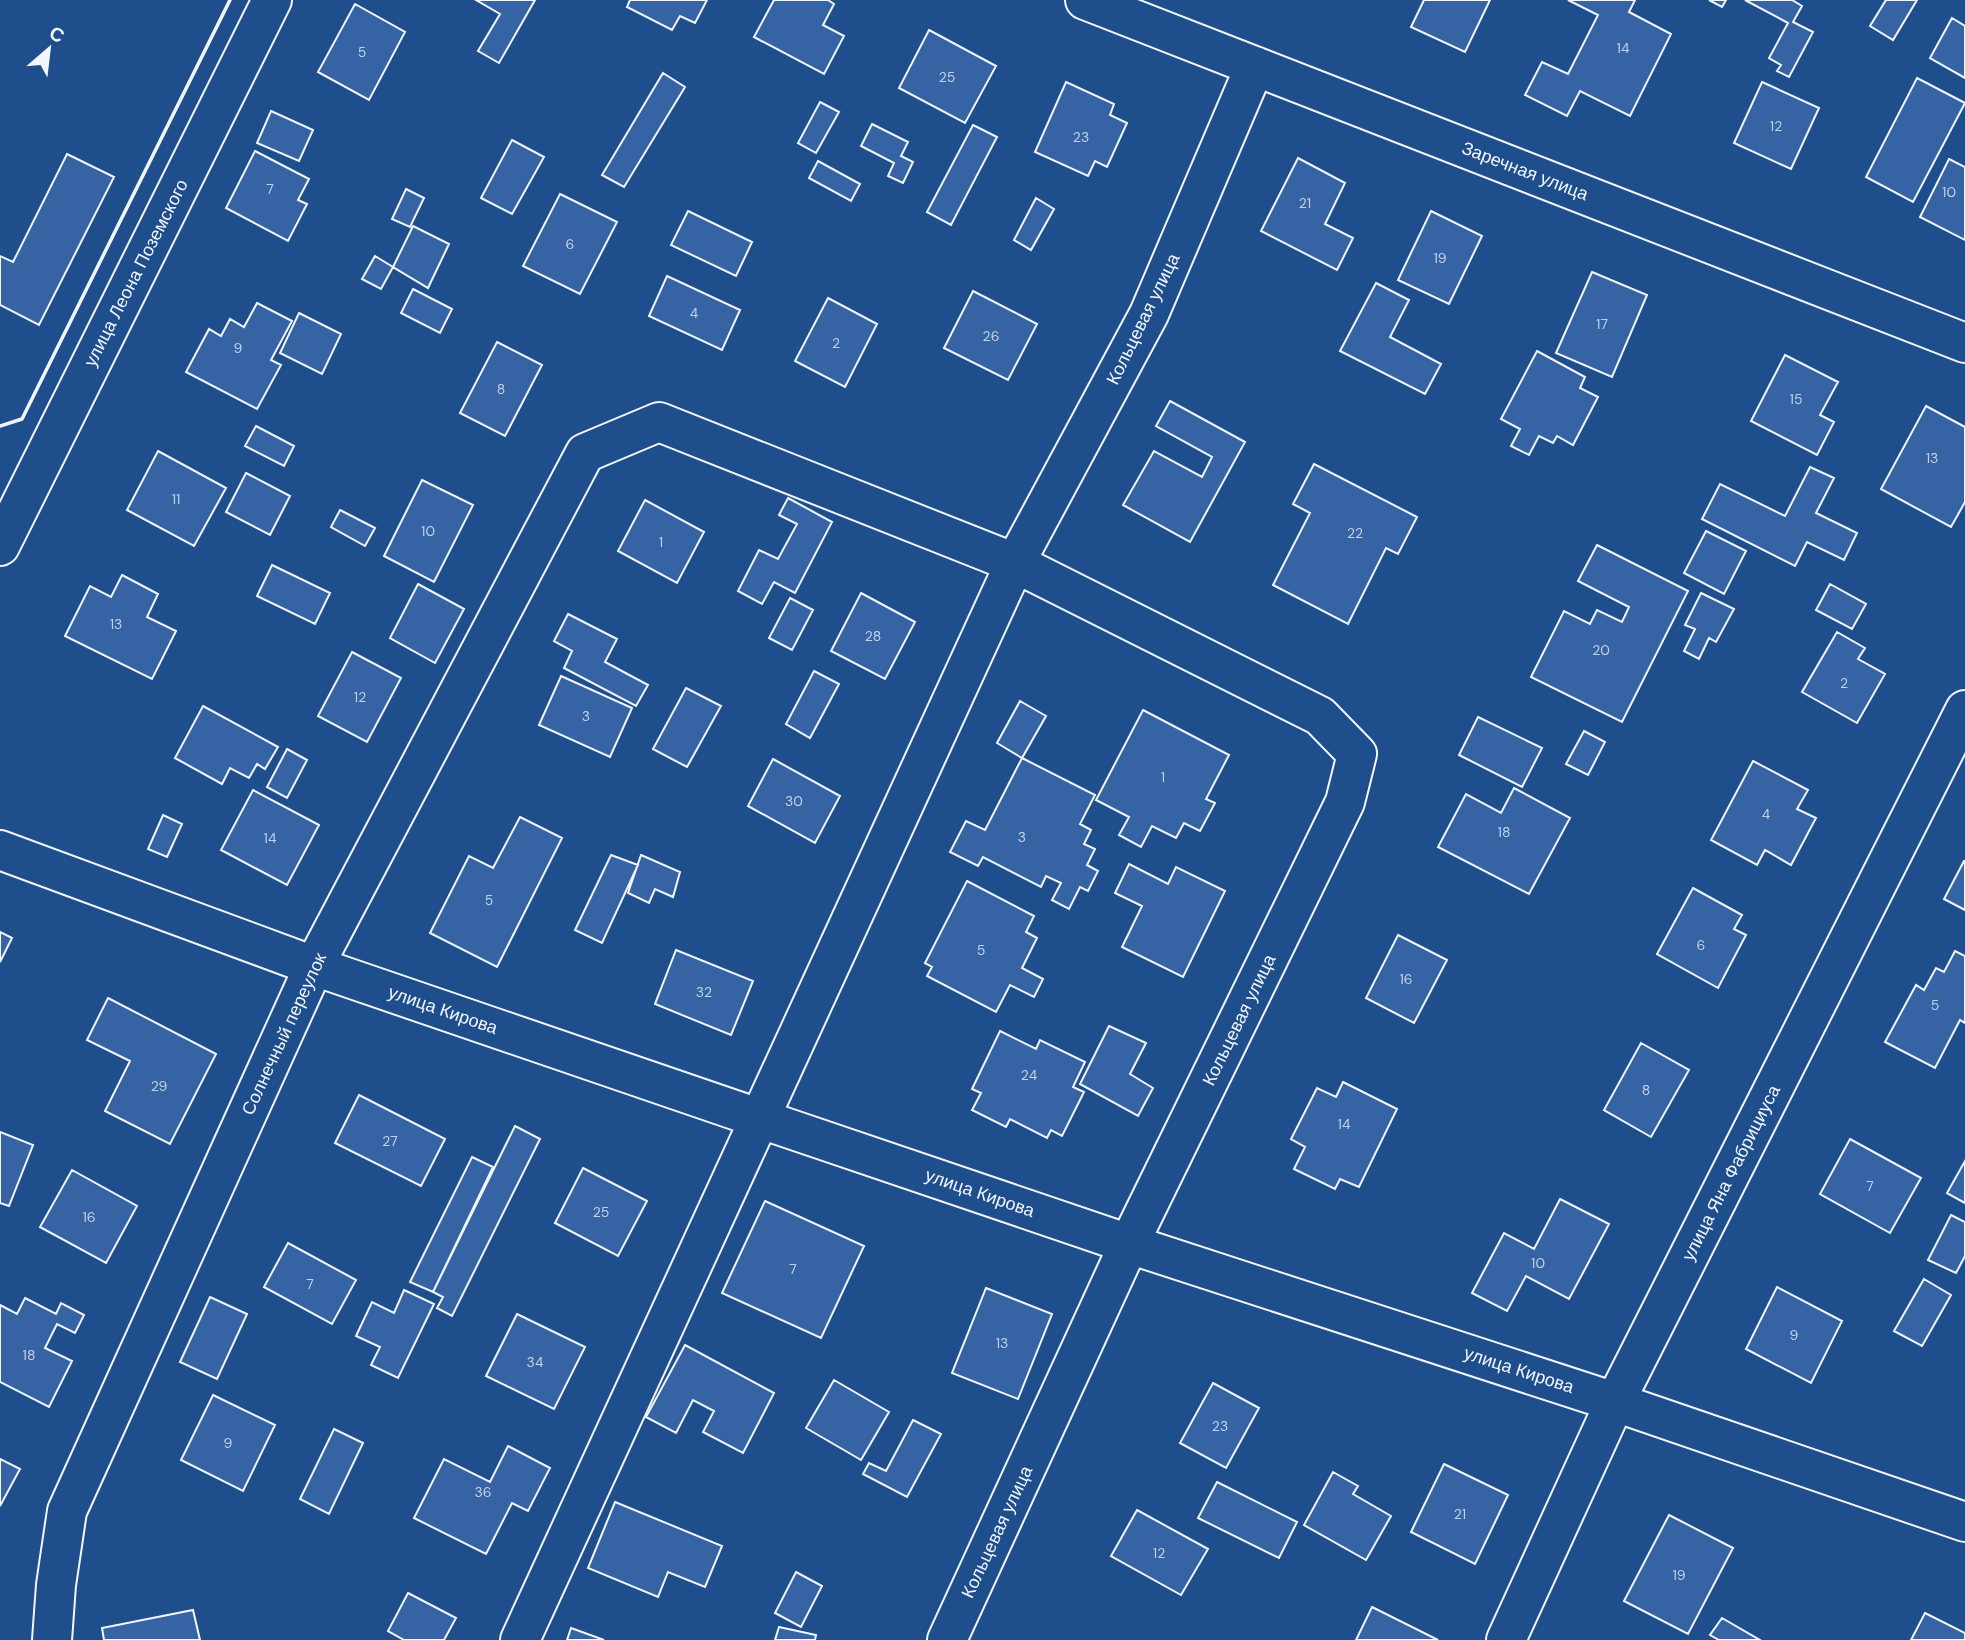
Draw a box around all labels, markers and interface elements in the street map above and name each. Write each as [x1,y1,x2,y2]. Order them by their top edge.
north arrow [14,14,84,84]
text: С [45,20,69,49]
house number: 14 [1617,39,1630,57]
house number: 5 [358,43,366,61]
house number: 25 [939,68,955,86]
house number: 12 [1770,117,1782,135]
house number: 23 [1073,128,1089,146]
street label: Заречная улица [1458,136,1593,207]
street label: улица Леона Поземского [78,175,194,371]
house number: 7 [266,180,274,198]
house number: 10 [1942,183,1956,201]
house number: 21 [1299,194,1311,212]
house number: 6 [566,235,574,253]
street label: Кольцевая улица [1101,248,1186,389]
house number: 19 [1433,249,1447,267]
house number: 4 [690,304,699,322]
house number: 17 [1596,315,1608,333]
house number: 26 [983,327,999,345]
house number: 2 [832,334,840,352]
house number: 9 [234,339,243,357]
house number: 8 [497,380,505,398]
house number: 15 [1790,390,1802,408]
house number: 13 [1926,449,1938,467]
house number: 11 [172,490,180,508]
house number: 10 [421,522,435,540]
house number: 22 [1347,524,1363,542]
house number: 1 [659,533,663,551]
house number: 13 [110,615,122,633]
house number: 28 [865,627,881,645]
house number: 20 [1592,641,1610,659]
house number: 2 [1840,674,1848,692]
house number: 12 [354,688,366,706]
house number: 3 [582,707,590,725]
house number: 1 [1161,768,1165,786]
house number: 30 [785,792,803,810]
house number: 4 [1762,805,1771,823]
house number: 18 [1498,823,1510,841]
house number: 3 [1018,828,1026,846]
house number: 14 [264,829,277,847]
house number: 5 [485,891,493,909]
house number: 6 [1697,936,1705,954]
house number: 5 [977,941,985,959]
street label: Солнечный переулок [236,949,332,1119]
street label: Кольцевая улица [1197,949,1282,1090]
house number: 16 [1399,970,1413,988]
street label: улица Кирова [385,980,502,1040]
house number: 32 [696,983,712,1001]
house number: 5 [1931,996,1939,1014]
house number: 24 [1021,1066,1038,1084]
house number: 29 [151,1077,168,1095]
street label: улица Яна Фабрициуса [1676,1080,1786,1265]
house number: 8 [1642,1081,1650,1099]
house number: 14 [1338,1115,1351,1133]
house number: 27 [382,1132,398,1150]
street label: улица Кирова [922,1163,1039,1223]
house number: 7 [1866,1177,1874,1195]
house number: 25 [593,1203,609,1221]
house number: 16 [82,1208,96,1226]
house number: 10 [1531,1254,1545,1272]
house number: 7 [789,1260,797,1278]
house number: 7 [306,1275,314,1293]
house number: 9 [1790,1326,1799,1344]
house number: 13 [996,1334,1008,1352]
street label: улица Кирова [1461,1341,1578,1399]
house number: 18 [23,1346,35,1364]
house number: 34 [527,1353,544,1371]
house number: 23 [1212,1417,1228,1435]
house number: 9 [224,1434,233,1452]
street label: Кольцевая улица [956,1461,1039,1602]
house number: 36 [474,1483,492,1501]
house number: 21 [1454,1505,1466,1523]
house number: 12 [1153,1544,1165,1562]
house number: 19 [1672,1566,1686,1584]

